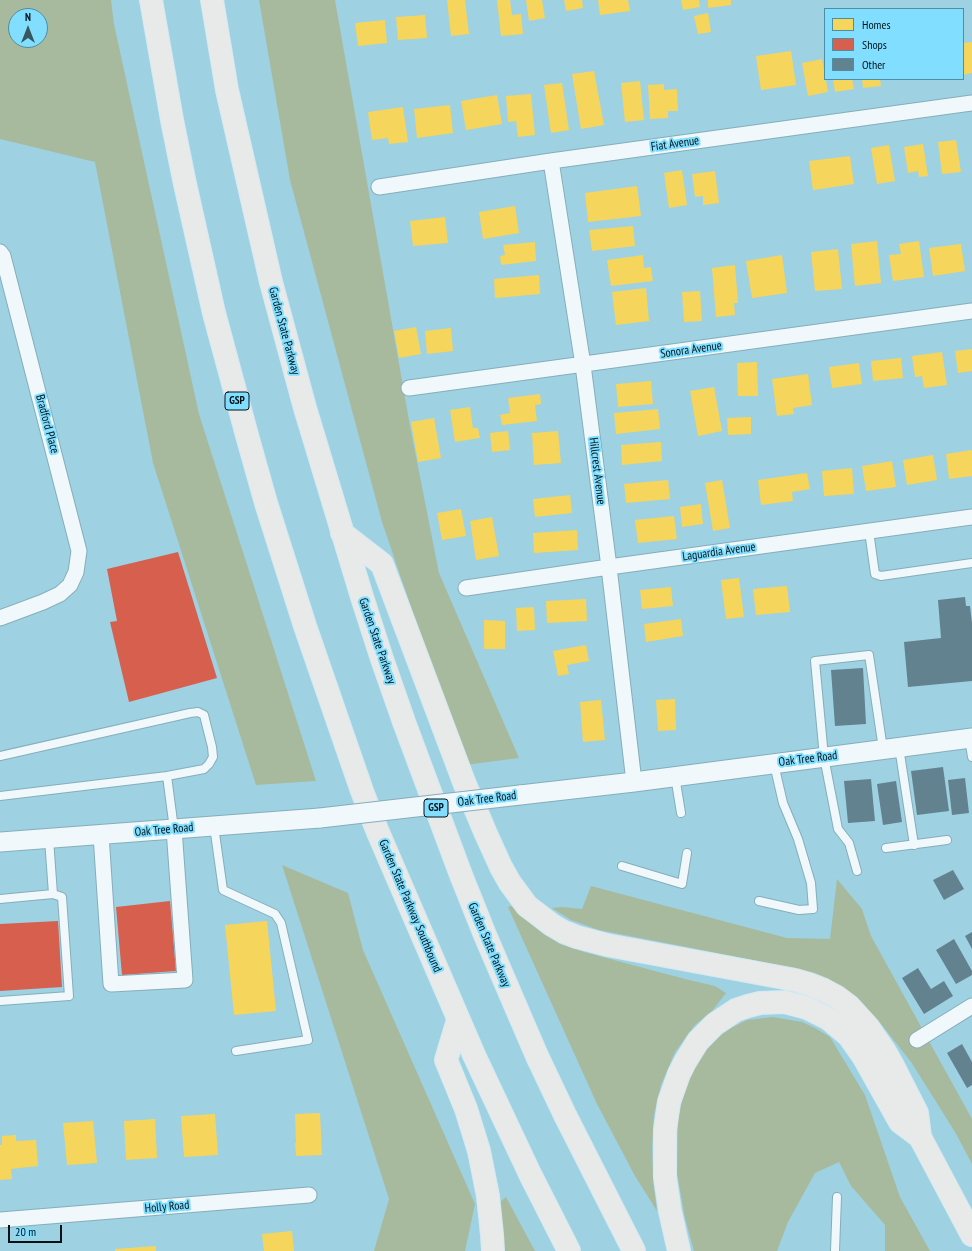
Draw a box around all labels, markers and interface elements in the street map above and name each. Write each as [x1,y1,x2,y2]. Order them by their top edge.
north arrow [8,8,48,48]
legend [824,8,964,80]
text: N [25,10,31,24]
text: Homes [862,17,890,32]
text: Shops [862,37,887,52]
text: Other [862,57,885,72]
street label: Fiat Avenue [650,133,700,155]
street label: Garden State Parkway [265,286,303,376]
street label: Sonora Avenue [659,339,723,361]
road number: GSP [225,392,249,410]
street label: Bradford Place [32,393,62,455]
street label: Hillcrest Avenue [586,437,608,505]
street label: Laguardia Avenue [682,540,756,564]
street label: Garden State Parkway [356,596,398,686]
street label: Oak Tree Road [778,748,838,770]
street label: Oak Tree Road [457,788,517,810]
road number: GSP [424,799,448,817]
street label: Oak Tree Road [134,820,194,840]
street label: Garden State Parkway Southbound [375,837,445,975]
street label: Garden State Parkway [465,901,513,989]
street label: Holly Road [144,1198,190,1216]
scale bar [10,1217,64,1243]
text: 20 m [15,1224,36,1239]

